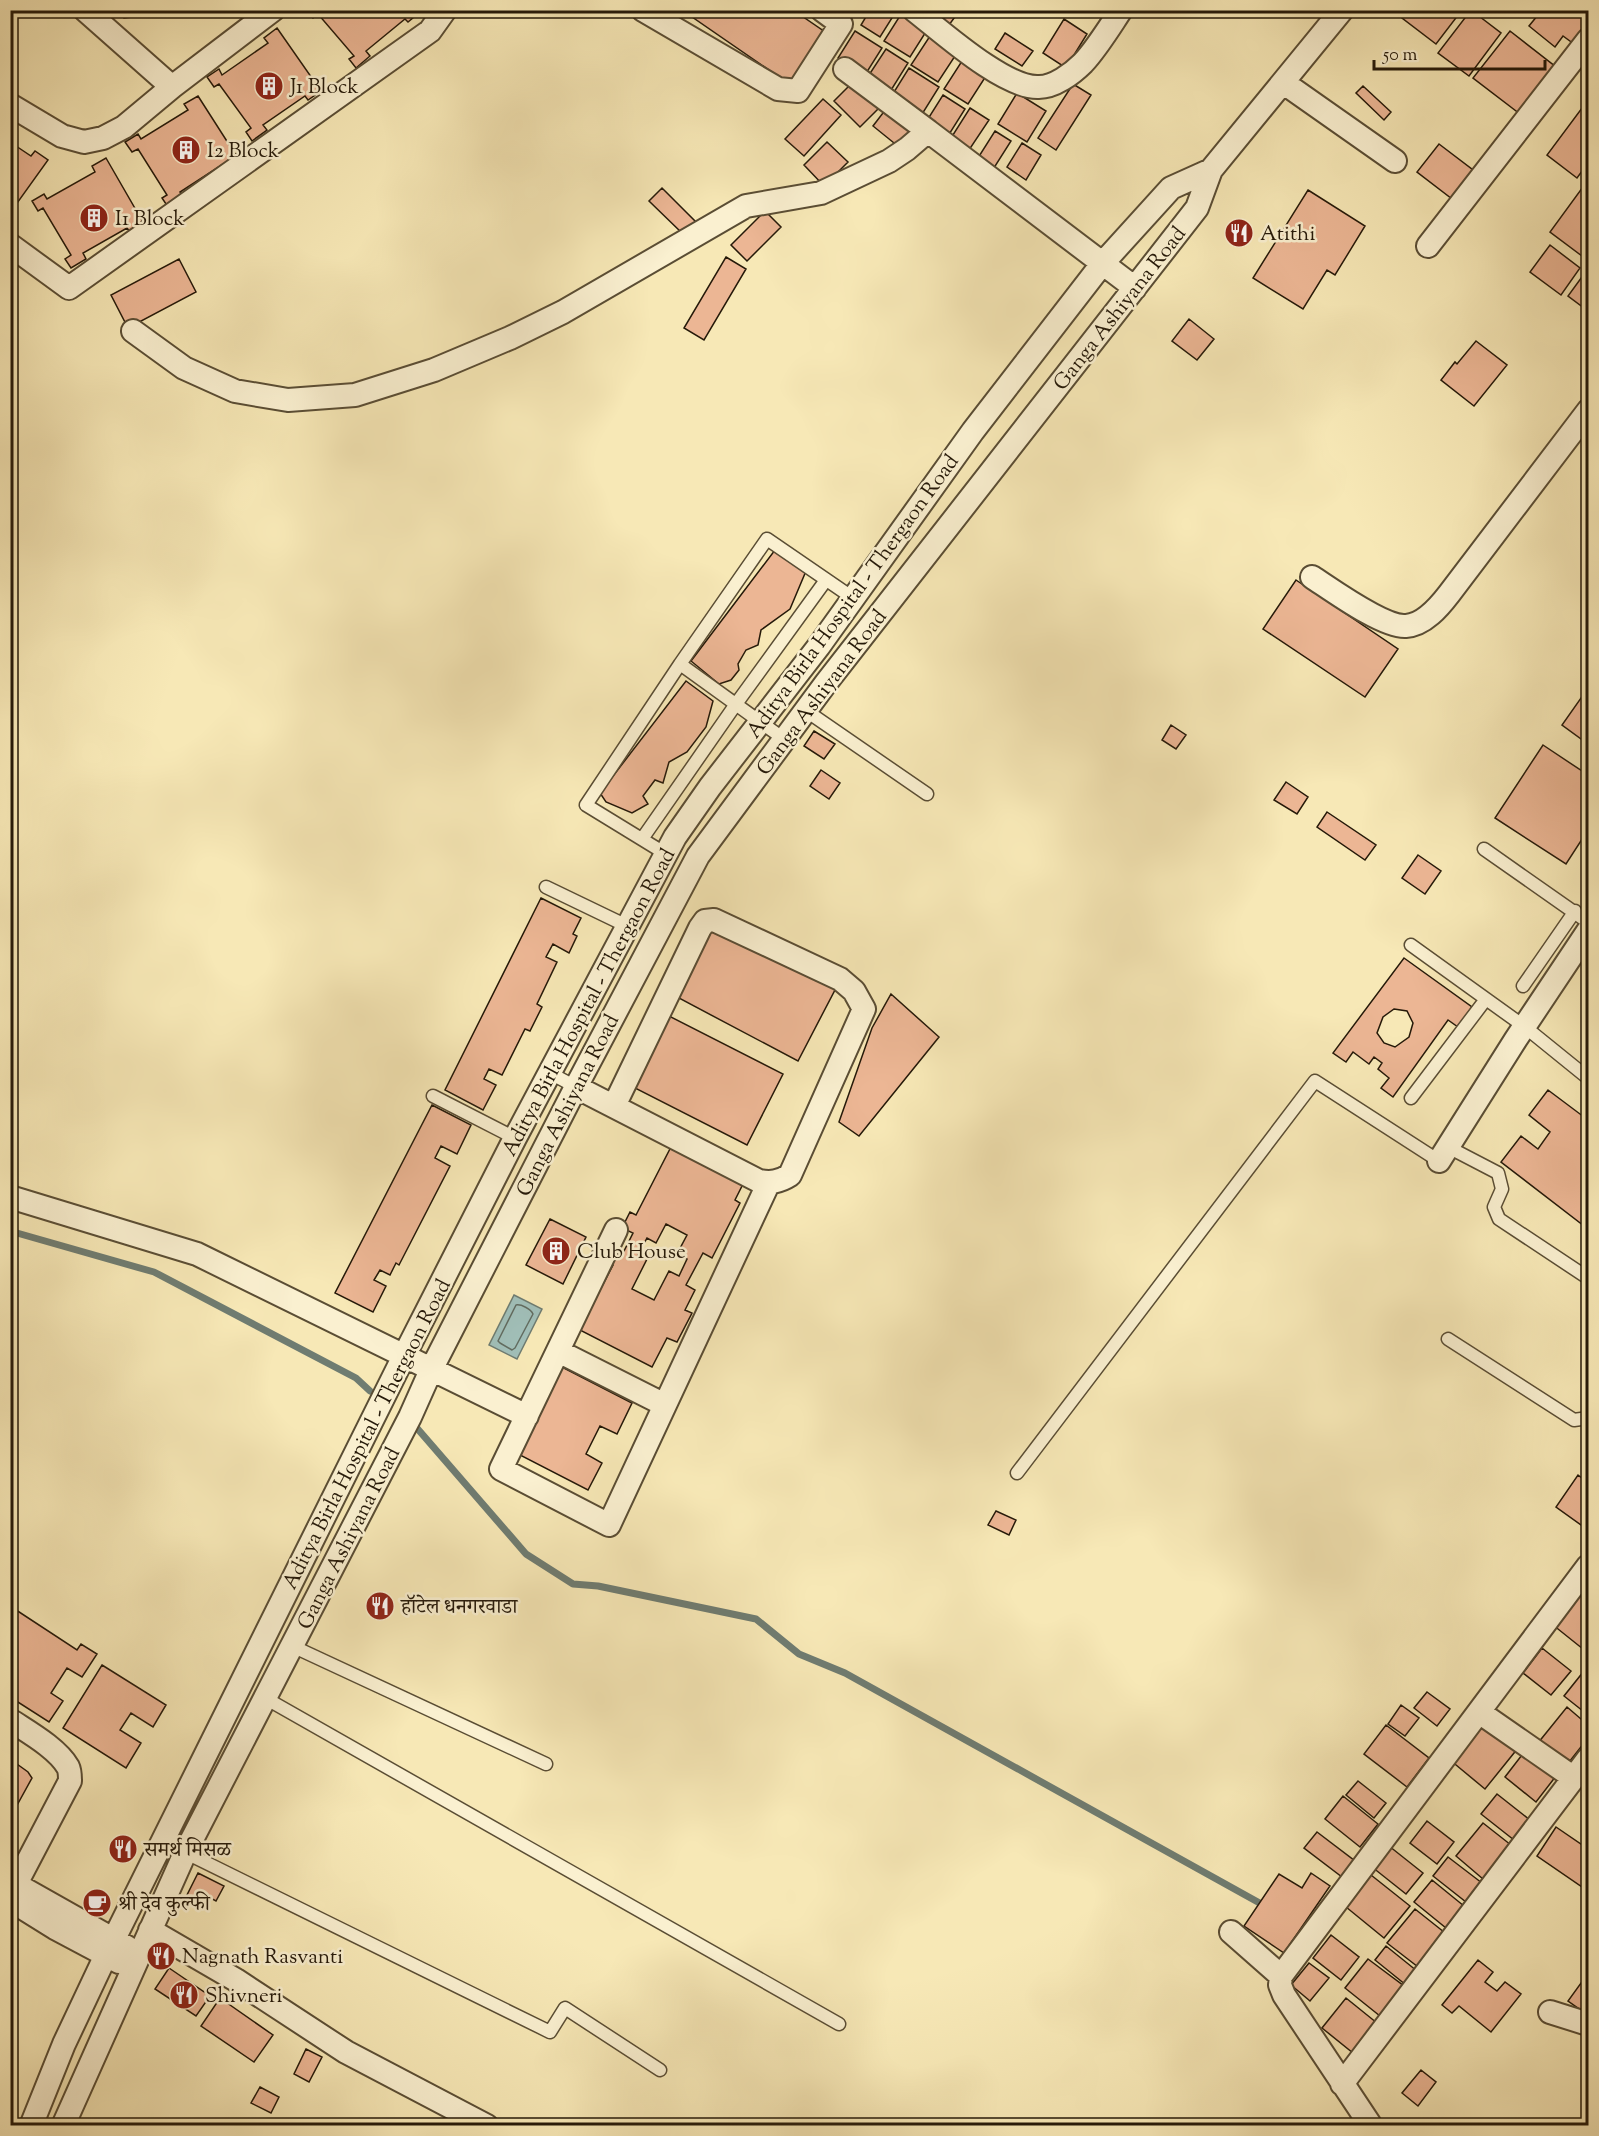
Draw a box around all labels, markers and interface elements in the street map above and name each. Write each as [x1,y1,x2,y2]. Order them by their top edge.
scale bar [1374,33,1545,71]
text: 50 m [1382,43,1418,69]
building icon: J1 Block [253,70,285,102]
place label: J1 Block [289,73,359,103]
building icon: I2 Block [170,134,202,166]
place label: I2 Block [207,137,280,167]
building icon: I1 Block [78,202,110,234]
place label: I1 Block [115,205,185,235]
restaurant icon: Atithi [1223,217,1255,249]
place label: Atithi [1260,220,1315,250]
street label: Ganga Ashiyana Road [1047,221,1194,398]
street label: Aditya Birla Hospital - Thergaon Road [740,449,967,745]
street label: Ganga Ashiyana Road [750,604,895,782]
street label: Aditya Birla Hospital - Thergaon Road [496,844,684,1162]
street label: Ganga Ashiyana Road [510,1009,628,1202]
building icon: Club House [540,1235,572,1267]
place label: Club House [577,1238,686,1268]
street label: Aditya Birla Hospital - Thergaon Road [276,1274,459,1595]
street label: Ganga Ashiyana Road [291,1442,409,1635]
restaurant icon: हॉटेल धनगरवाडा [364,1590,396,1622]
place label: हॉटेल धनगरवाडा [400,1593,518,1623]
restaurant icon: समर्थ मिसळ [107,1833,139,1865]
place label: समर्थ मिसळ [143,1836,232,1866]
cafe icon: श्री देव कुल्फी [81,1887,113,1919]
place label: श्री देव कुल्फी [118,1890,211,1920]
restaurant icon: Nagnath Rasvanti [145,1940,177,1972]
place label: Nagnath Rasvanti [182,1943,343,1973]
restaurant icon: Shivneri [168,1979,200,2011]
place label: Shivneri [205,1982,283,2012]

